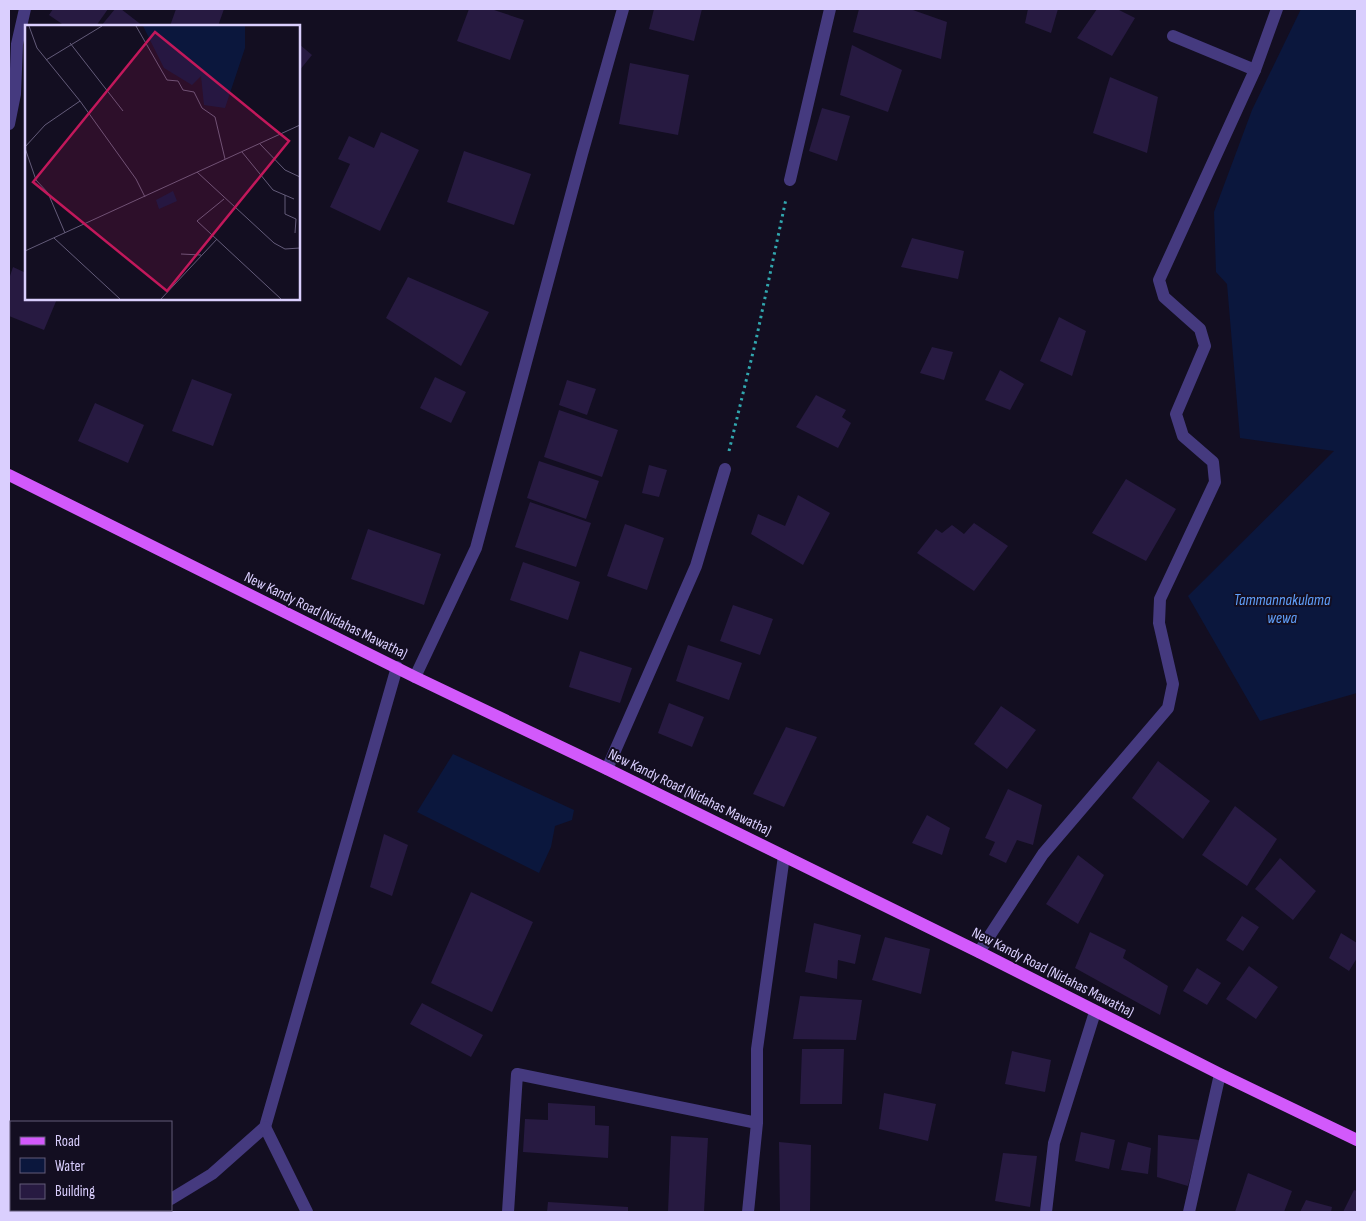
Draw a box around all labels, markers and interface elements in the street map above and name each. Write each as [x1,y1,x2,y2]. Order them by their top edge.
inset map [25,25,300,300]
street label: New Kandy Road (Nidahas Mawatha) [241,568,411,663]
water label: Tammannakulama wewa [1234,591,1331,628]
street label: New Kandy Road (Nidahas Mawatha) [605,745,775,840]
street label: New Kandy Road (Nidahas Mawatha) [969,923,1137,1022]
legend [10,1121,172,1211]
text: Road [55,1132,80,1151]
text: Water [55,1157,86,1176]
text: Building [55,1182,95,1201]

